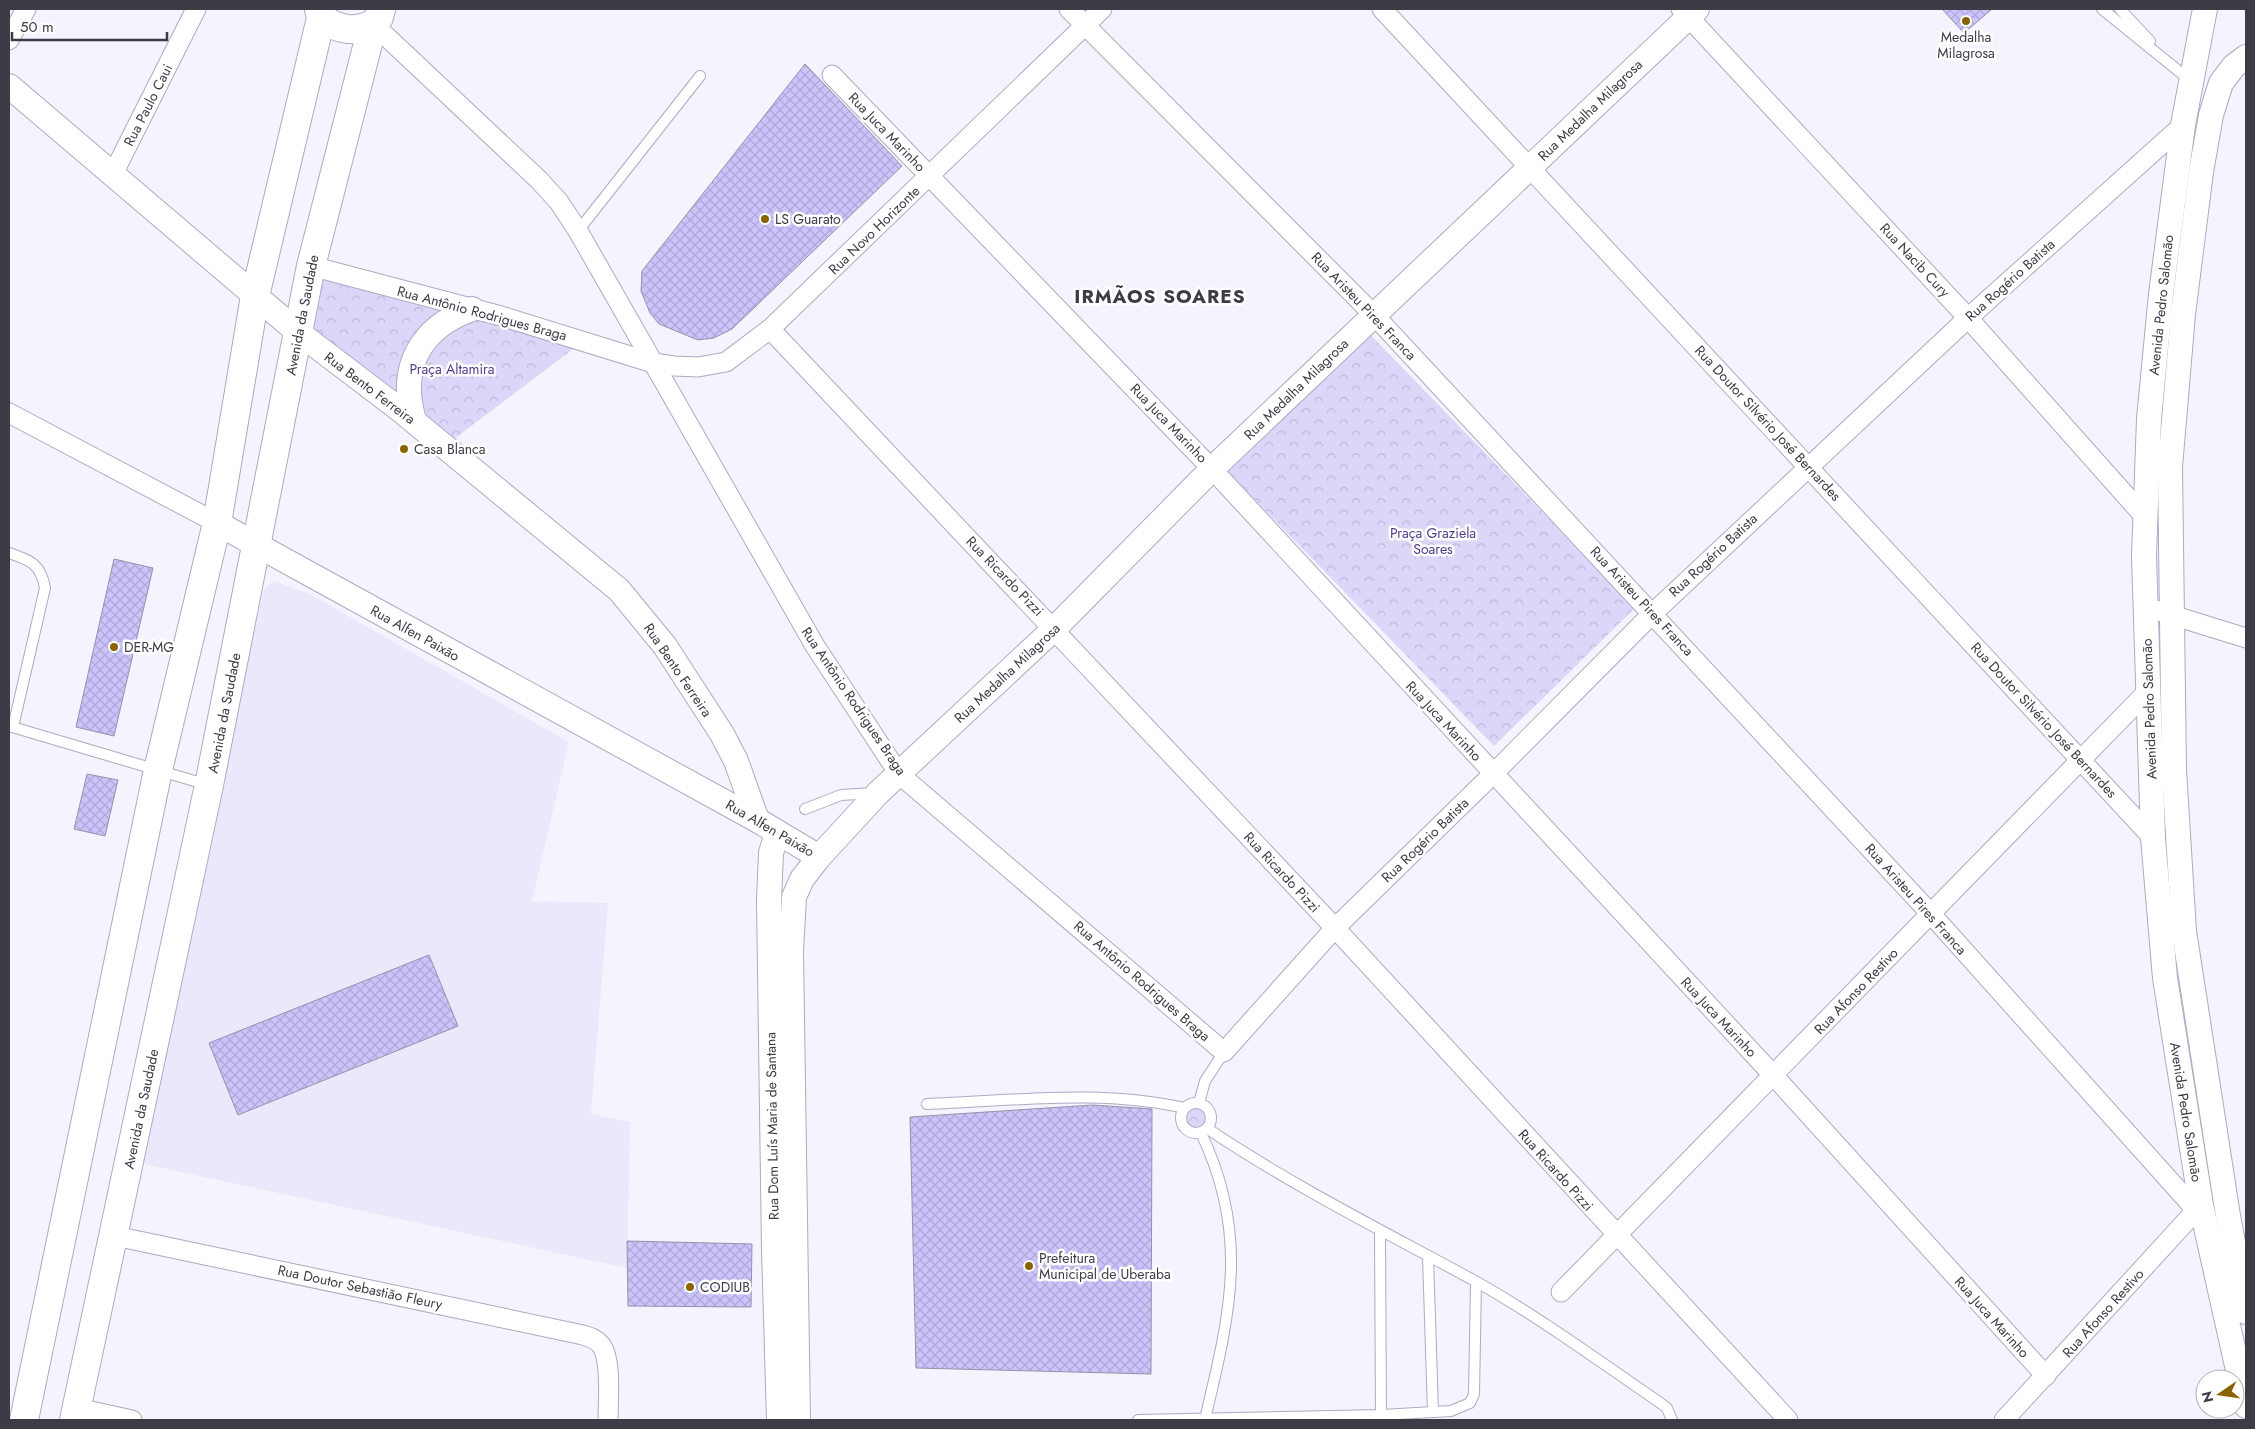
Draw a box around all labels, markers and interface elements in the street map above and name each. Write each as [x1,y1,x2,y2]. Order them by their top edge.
scale bar [12,10,168,42]
marker: Medalha Milagrosa [1960,15,1972,27]
text: 50 m [20,16,54,38]
place label: Medalha Milagrosa [1937,27,1995,63]
street label: Rua Medalha Milagrosa [1533,55,1647,165]
street label: Rua Paulo Caui [119,60,177,150]
street label: Rua Juca Marinho [844,88,930,176]
street label: Rua Novo Horizonte [824,181,924,279]
place label: LS Guarato [775,209,841,229]
marker: LS Guarato [759,213,771,225]
street label: Rua Nacib Cury [1875,219,1955,302]
street label: Avenida Pedro Salomão [2144,233,2178,376]
street label: Rua Rogério Batista [1961,234,2059,326]
street label: Rua Aristeu Pires Franca [1307,247,1421,365]
street label: Avenida da Saudade [281,253,323,377]
street label: Rua Antônio Rodrigues Braga [395,281,569,345]
district label: IRMÃOS SOARES [1074,283,1246,310]
street label: Rua Medalha Milagrosa [1239,334,1353,444]
street label: Rua Doutor Silvério José Bernardes [1690,341,1846,505]
street label: Rua Bento Ferreira [320,347,420,429]
park label: Praça Altamira [409,359,495,379]
street label: Rua Juca Marinho [1126,379,1212,467]
place label: Casa Blanca [414,439,485,459]
marker: Casa Blanca [398,443,410,455]
street label: Rua Rogério Batista [1664,509,1762,601]
park label: Praça Graziela Soares [1390,523,1476,559]
street label: Rua Ricardo Pizzi [962,532,1048,620]
street label: Rua Aristeu Pires Franca [1586,542,1698,660]
street label: Rua Alfen Paixão [367,600,464,666]
street label: Rua Medalha Milagrosa [950,618,1064,728]
street label: Rua Bento Ferreira [639,619,717,721]
street label: Rua Antônio Rodrigues Braga [797,623,911,779]
place label: DER-MG [124,637,174,657]
street label: Rua Doutor Silvério José Bernardes [1966,638,2122,802]
street label: Avenida Pedro Salomão [2137,638,2161,780]
marker: DER-MG [108,641,120,653]
street label: Avenida da Saudade [203,651,245,775]
street label: Rua Juca Marinho [1401,676,1487,766]
street label: Rua Rogério Batista [1377,793,1473,887]
street label: Rua Alfen Paixão [722,795,818,862]
street label: Rua Ricardo Pizzi [1239,827,1325,917]
street label: Rua Aristeu Pires Franca [1861,839,1971,959]
street label: Rua Antônio Rodrigues Braga [1069,916,1215,1046]
street label: Rua Afonso Restivo [1810,943,1903,1039]
street label: Rua Juca Marinho [1676,972,1762,1062]
street label: Rua Dom Luís Maria de Santana [760,1032,784,1220]
street label: Avenida Pedro Salomão [2165,1041,2207,1184]
street label: Avenida da Saudade [119,1047,163,1171]
street label: Rua Ricardo Pizzi [1514,1125,1598,1215]
place label: Prefeitura Municipal de Uberaba [1039,1248,1171,1284]
street label: Rua Doutor Sebastião Fleury [276,1260,445,1314]
marker: Prefeitura Municipal de Uberaba [1023,1260,1035,1272]
street label: Rua Afonso Restivo [2058,1264,2149,1362]
street label: Rua Juca Marinho [1950,1272,2034,1362]
place label: CODIUB [700,1277,750,1297]
marker: CODIUB [684,1281,696,1293]
north arrow [2195,1369,2245,1419]
text: N [2196,1389,2218,1405]

